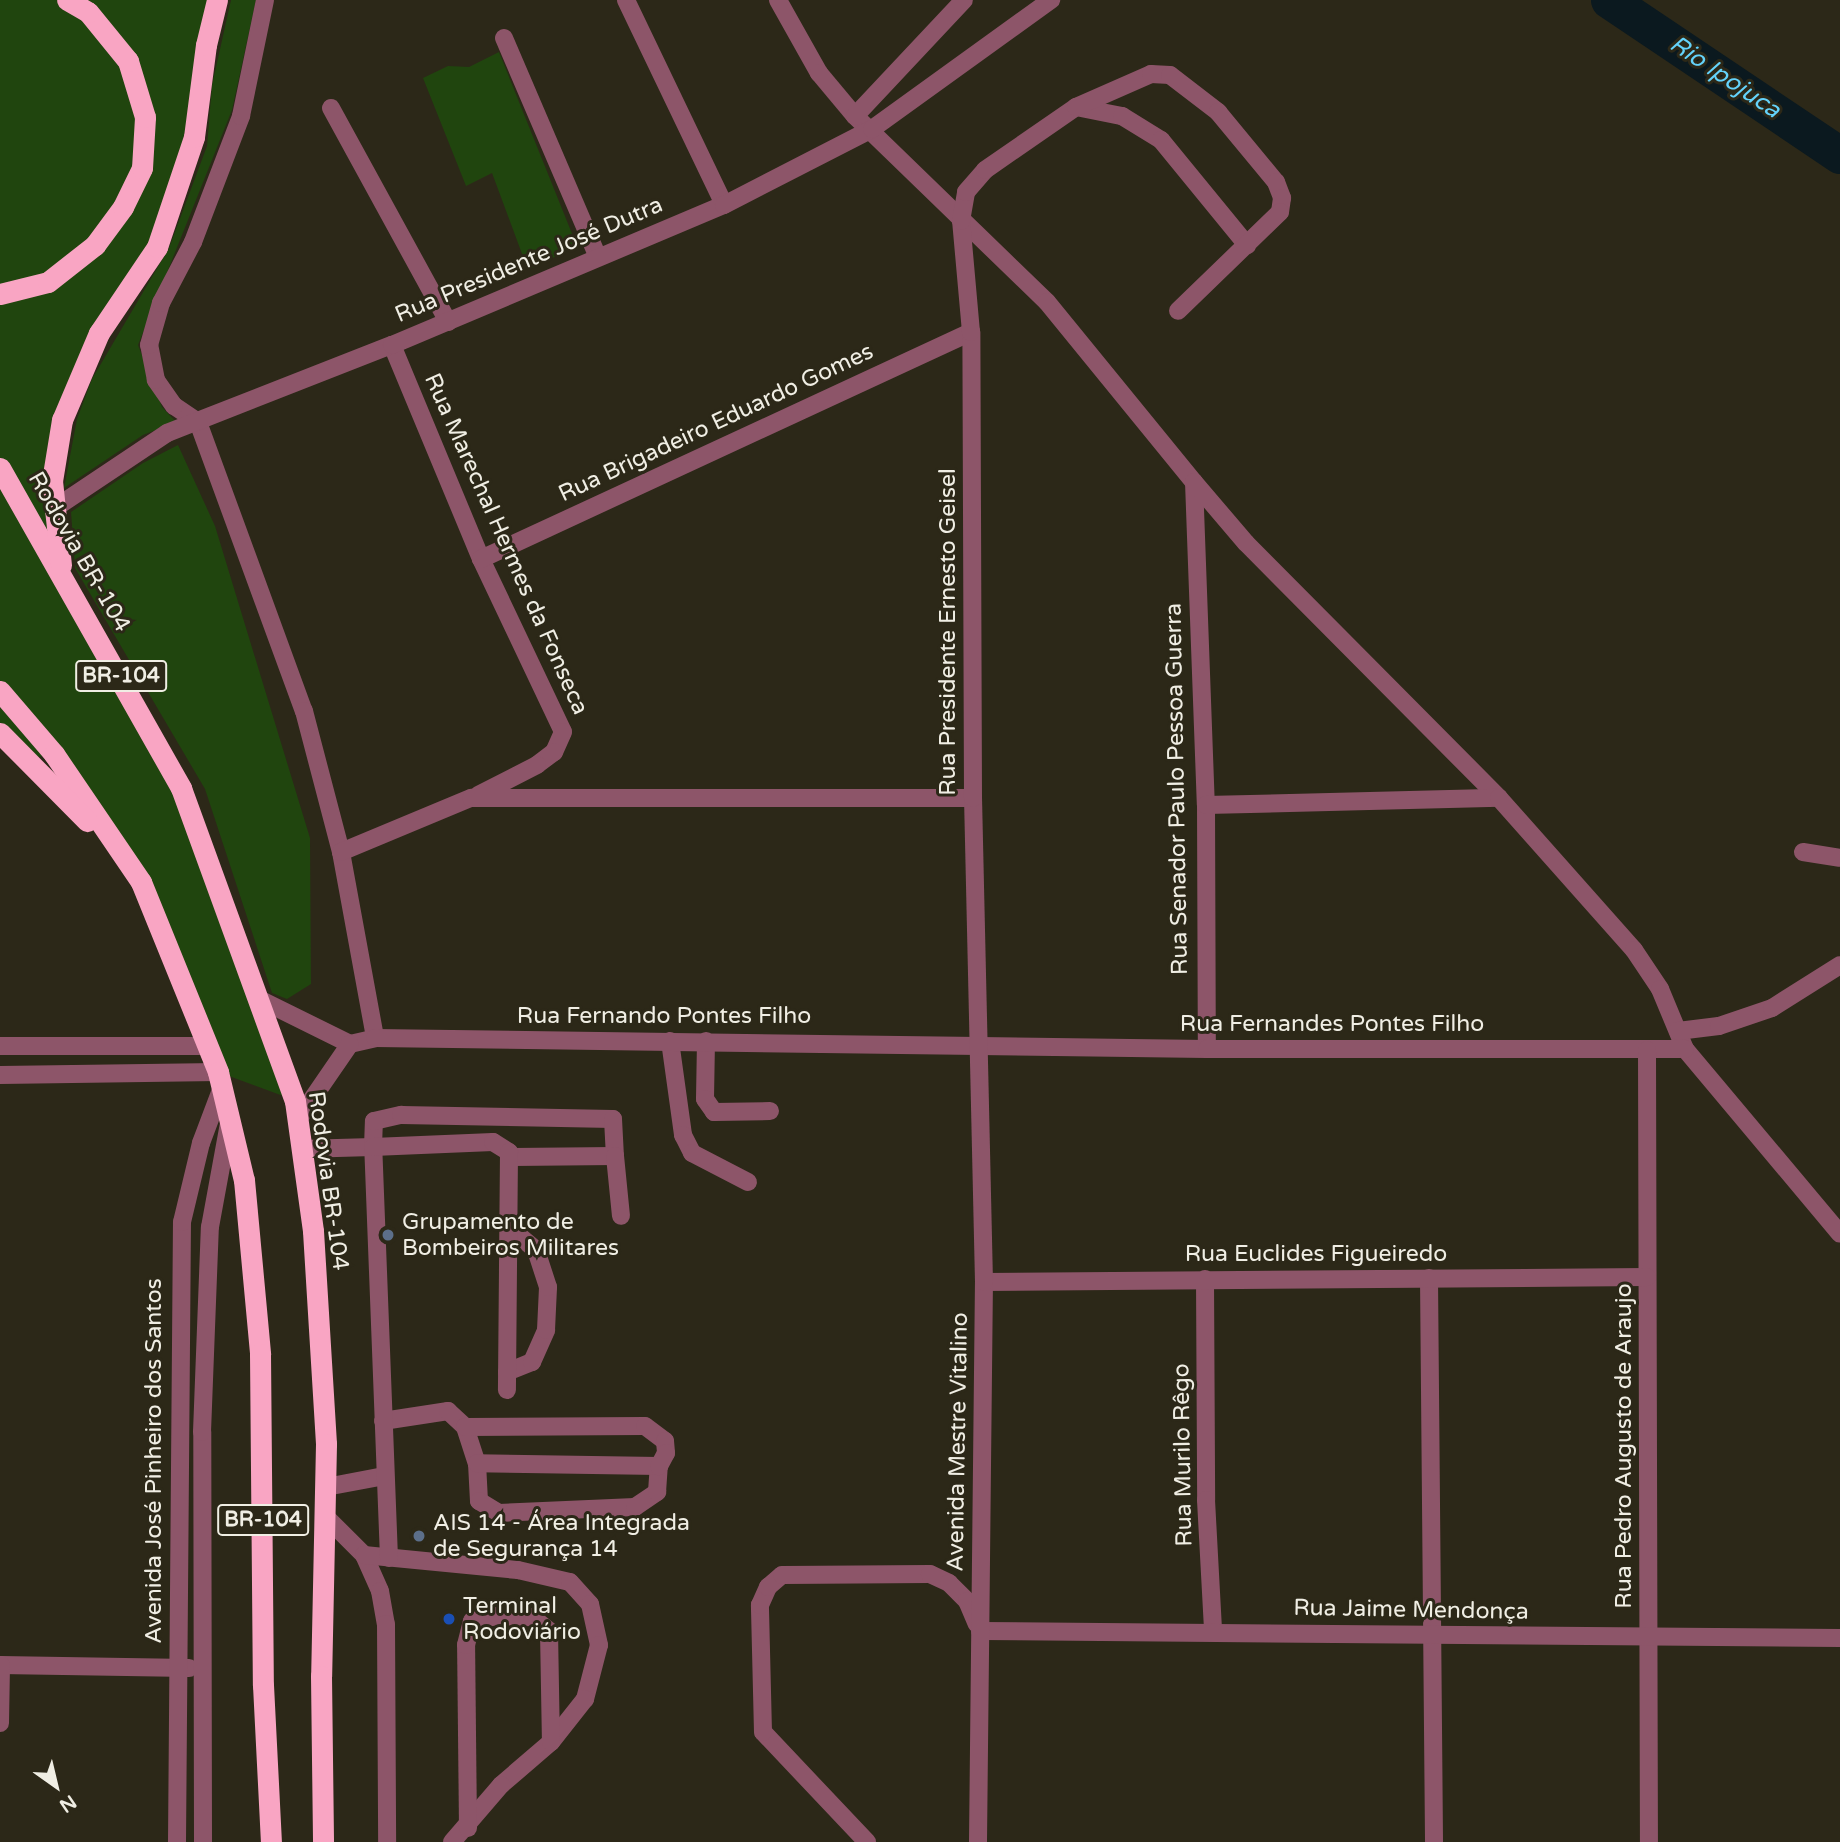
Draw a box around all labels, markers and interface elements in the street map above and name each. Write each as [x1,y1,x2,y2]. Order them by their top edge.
water label: Rio Ipojuca [1664,29,1786,125]
street label: Rua Presidente José Dutra [391,191,667,329]
street label: Rua Brigadeiro Eduardo Gomes [554,338,878,508]
street label: Rua Marechal Hermes da Fonseca [418,369,594,719]
street label: Rodovia BR-104 [22,467,136,637]
street label: Rua Presidente Ernesto Geisel [934,468,962,796]
street label: Rua Senador Paulo Pessoa Guerra [1160,603,1194,975]
road number: BR-104 [74,658,168,694]
street label: Rua Fernando Pontes Filho [517,1002,811,1030]
street label: Rua Fernandes Pontes Filho [1180,1010,1484,1038]
street label: Rodovia BR-104 [302,1090,354,1272]
place label: Grupamento de Bombeiros Militares [402,1208,619,1262]
marker: Grupamento de Bombeiros Militares [380,1227,396,1243]
street label: Rua Euclides Figueiredo [1185,1240,1447,1268]
street label: Avenida José Pinheiro dos Santos [140,1278,168,1644]
street label: Rua Pedro Augusto de Araujo [1610,1283,1638,1609]
street label: Avenida Mestre Vitalino [942,1312,974,1572]
street label: Rua Murilo Rêgo [1168,1363,1198,1547]
road number: BR-104 [216,1502,310,1538]
place label: AIS 14 - Área Integrada de Segurança 14 [433,1509,690,1563]
marker: AIS 14 - Área Integrada de Segurança 14 [411,1528,427,1544]
place label: Terminal Rodoviário [463,1592,581,1646]
street label: Rua Jaime Mendonça [1293,1594,1529,1626]
marker: Terminal Rodoviário [441,1611,457,1627]
north arrow [21,1751,91,1821]
text: N [55,1790,80,1817]

